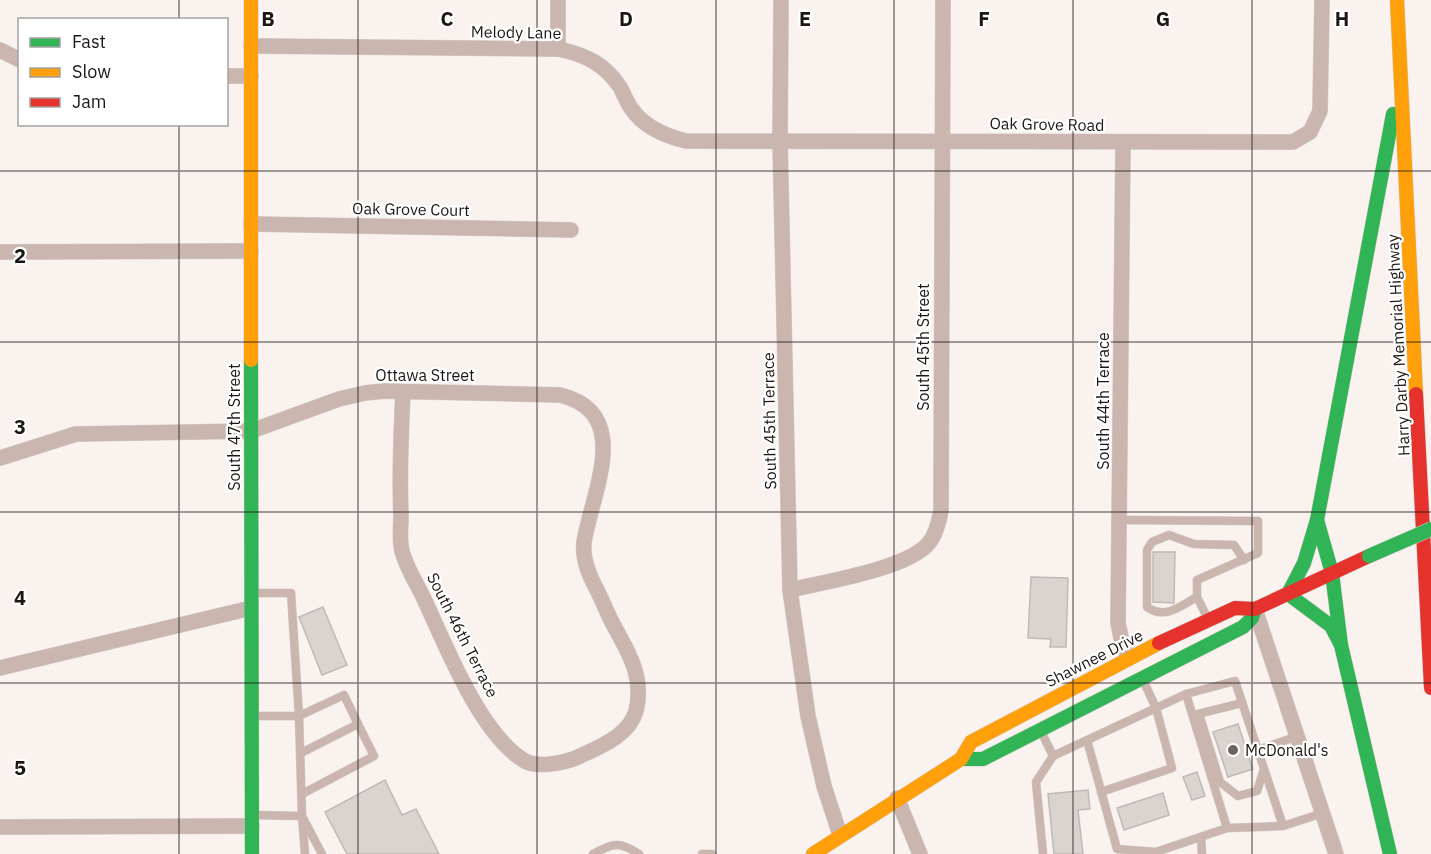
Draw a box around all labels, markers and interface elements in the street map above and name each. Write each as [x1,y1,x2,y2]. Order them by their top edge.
text: B [261,5,275,32]
text: C [440,5,454,32]
text: D [619,5,633,32]
text: E [799,5,811,32]
text: F [978,5,990,32]
text: G [1156,5,1170,32]
text: H [1335,5,1349,32]
legend [18,18,228,126]
street label: Melody Lane [471,21,562,43]
text: Fast [72,30,106,53]
text: Slow [72,60,111,83]
text: Jam [72,90,107,113]
street label: Oak Grove Road [989,113,1105,135]
street label: Oak Grove Court [352,198,470,220]
street label: Harry Darby Memorial Highway [1382,233,1414,456]
text: 2 [14,242,26,269]
street label: South 45th Street [913,283,933,411]
street label: South 44th Terrace [1093,332,1113,470]
street label: South 45th Terrace [758,352,780,490]
street label: South 47th Street [224,363,244,491]
street label: Ottawa Street [375,365,475,385]
text: 3 [14,413,26,440]
street label: South 46th Terrace [423,569,503,701]
text: 4 [14,584,26,611]
street label: Shawnee Drive [1042,625,1146,691]
place label: McDonald's [1245,740,1329,760]
marker: McDonald's [1226,743,1240,757]
text: 5 [14,754,26,781]

